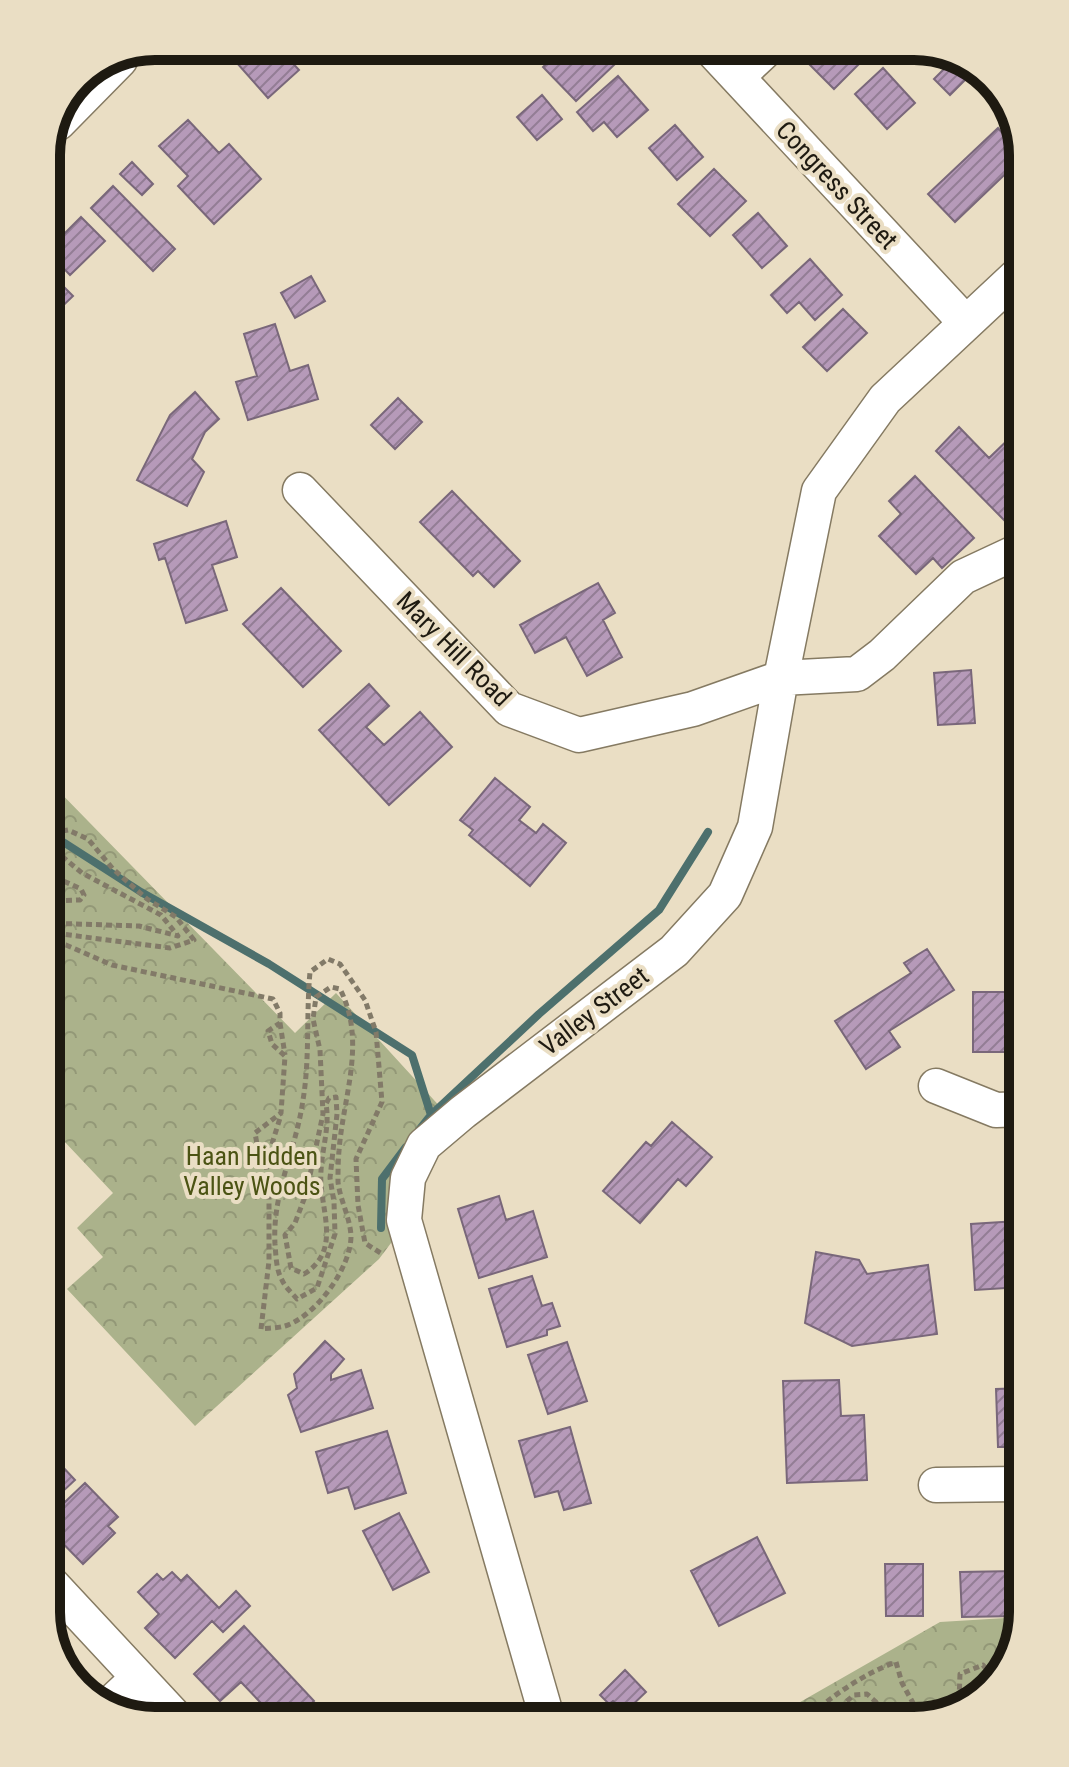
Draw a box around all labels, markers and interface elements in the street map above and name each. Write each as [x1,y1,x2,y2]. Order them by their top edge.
street label: Congress Street [770,115,904,255]
street label: Mary Hill Road [391,586,517,712]
street label: Valley Street [534,960,654,1062]
park label: Haan Hidden Valley Woods [183,1141,321,1201]

